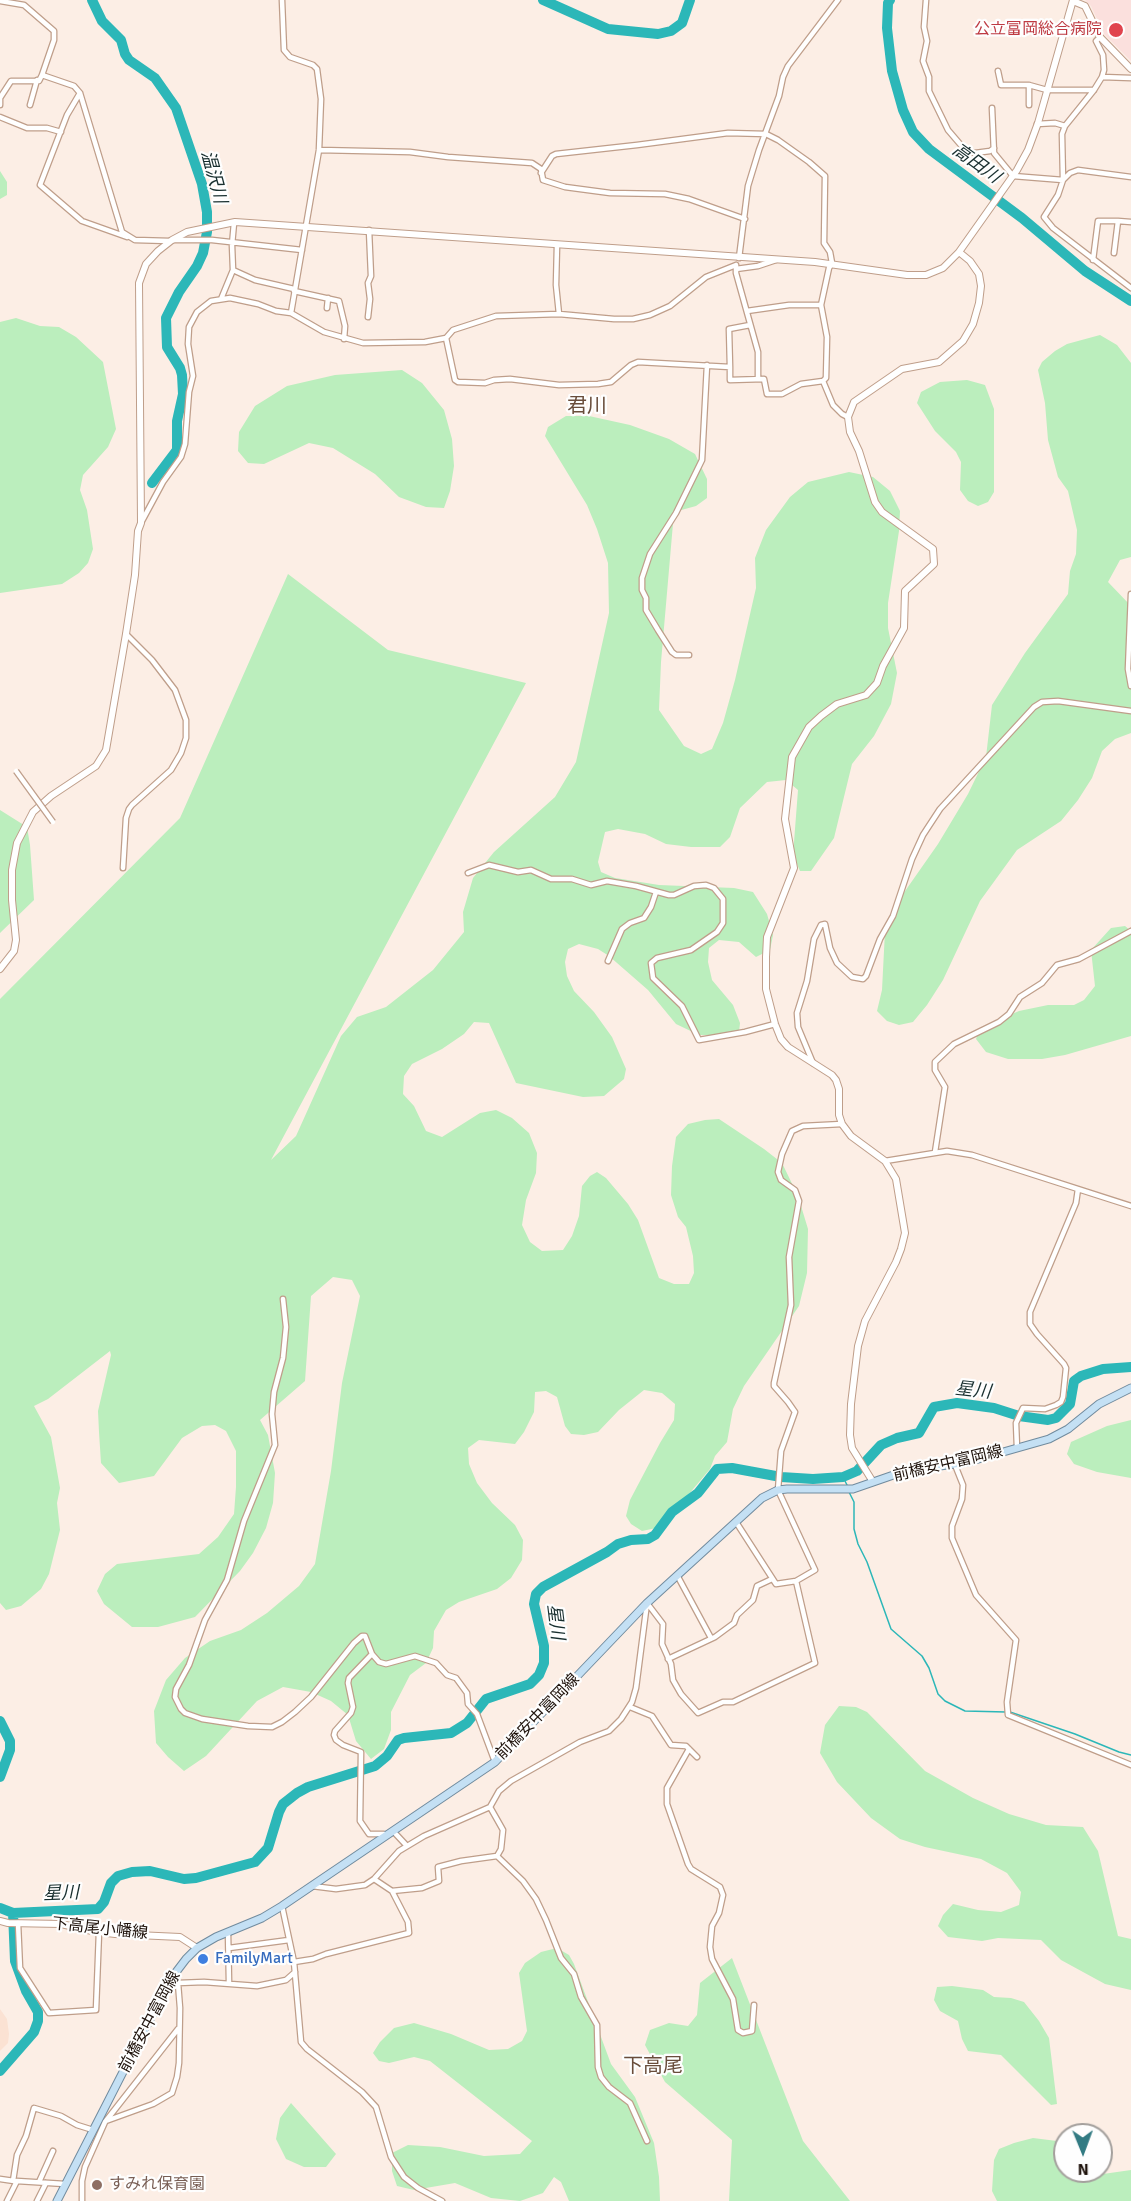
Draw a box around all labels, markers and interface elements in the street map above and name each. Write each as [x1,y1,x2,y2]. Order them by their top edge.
place label: 公立富岡総合病院 [974,20,1102,40]
marker: 公立富岡総合病院 [1107,21,1125,39]
water label: 高田川 [948,139,1004,189]
water label: 温沢川 [196,148,230,206]
district label: 君川 [567,395,607,419]
water label: 星川 [954,1378,992,1404]
street label: 前橋安中富岡線 [891,1442,1005,1486]
water label: 星川 [542,1603,568,1641]
street label: 前橋安中富岡線 [492,1670,584,1764]
water label: 星川 [43,1883,79,1905]
street label: 下高尾小幡線 [51,1914,149,1944]
place label: FamilyMart [215,1949,293,1969]
marker: FamilyMart [196,1952,210,1966]
street label: 前橋安中富岡線 [115,1968,185,2076]
district label: 下高尾 [623,2055,683,2079]
north arrow [1053,2123,1113,2183]
text: N [1078,2159,1089,2179]
place label: すみれ保育園 [109,2175,205,2195]
marker: すみれ保育園 [90,2178,104,2192]

